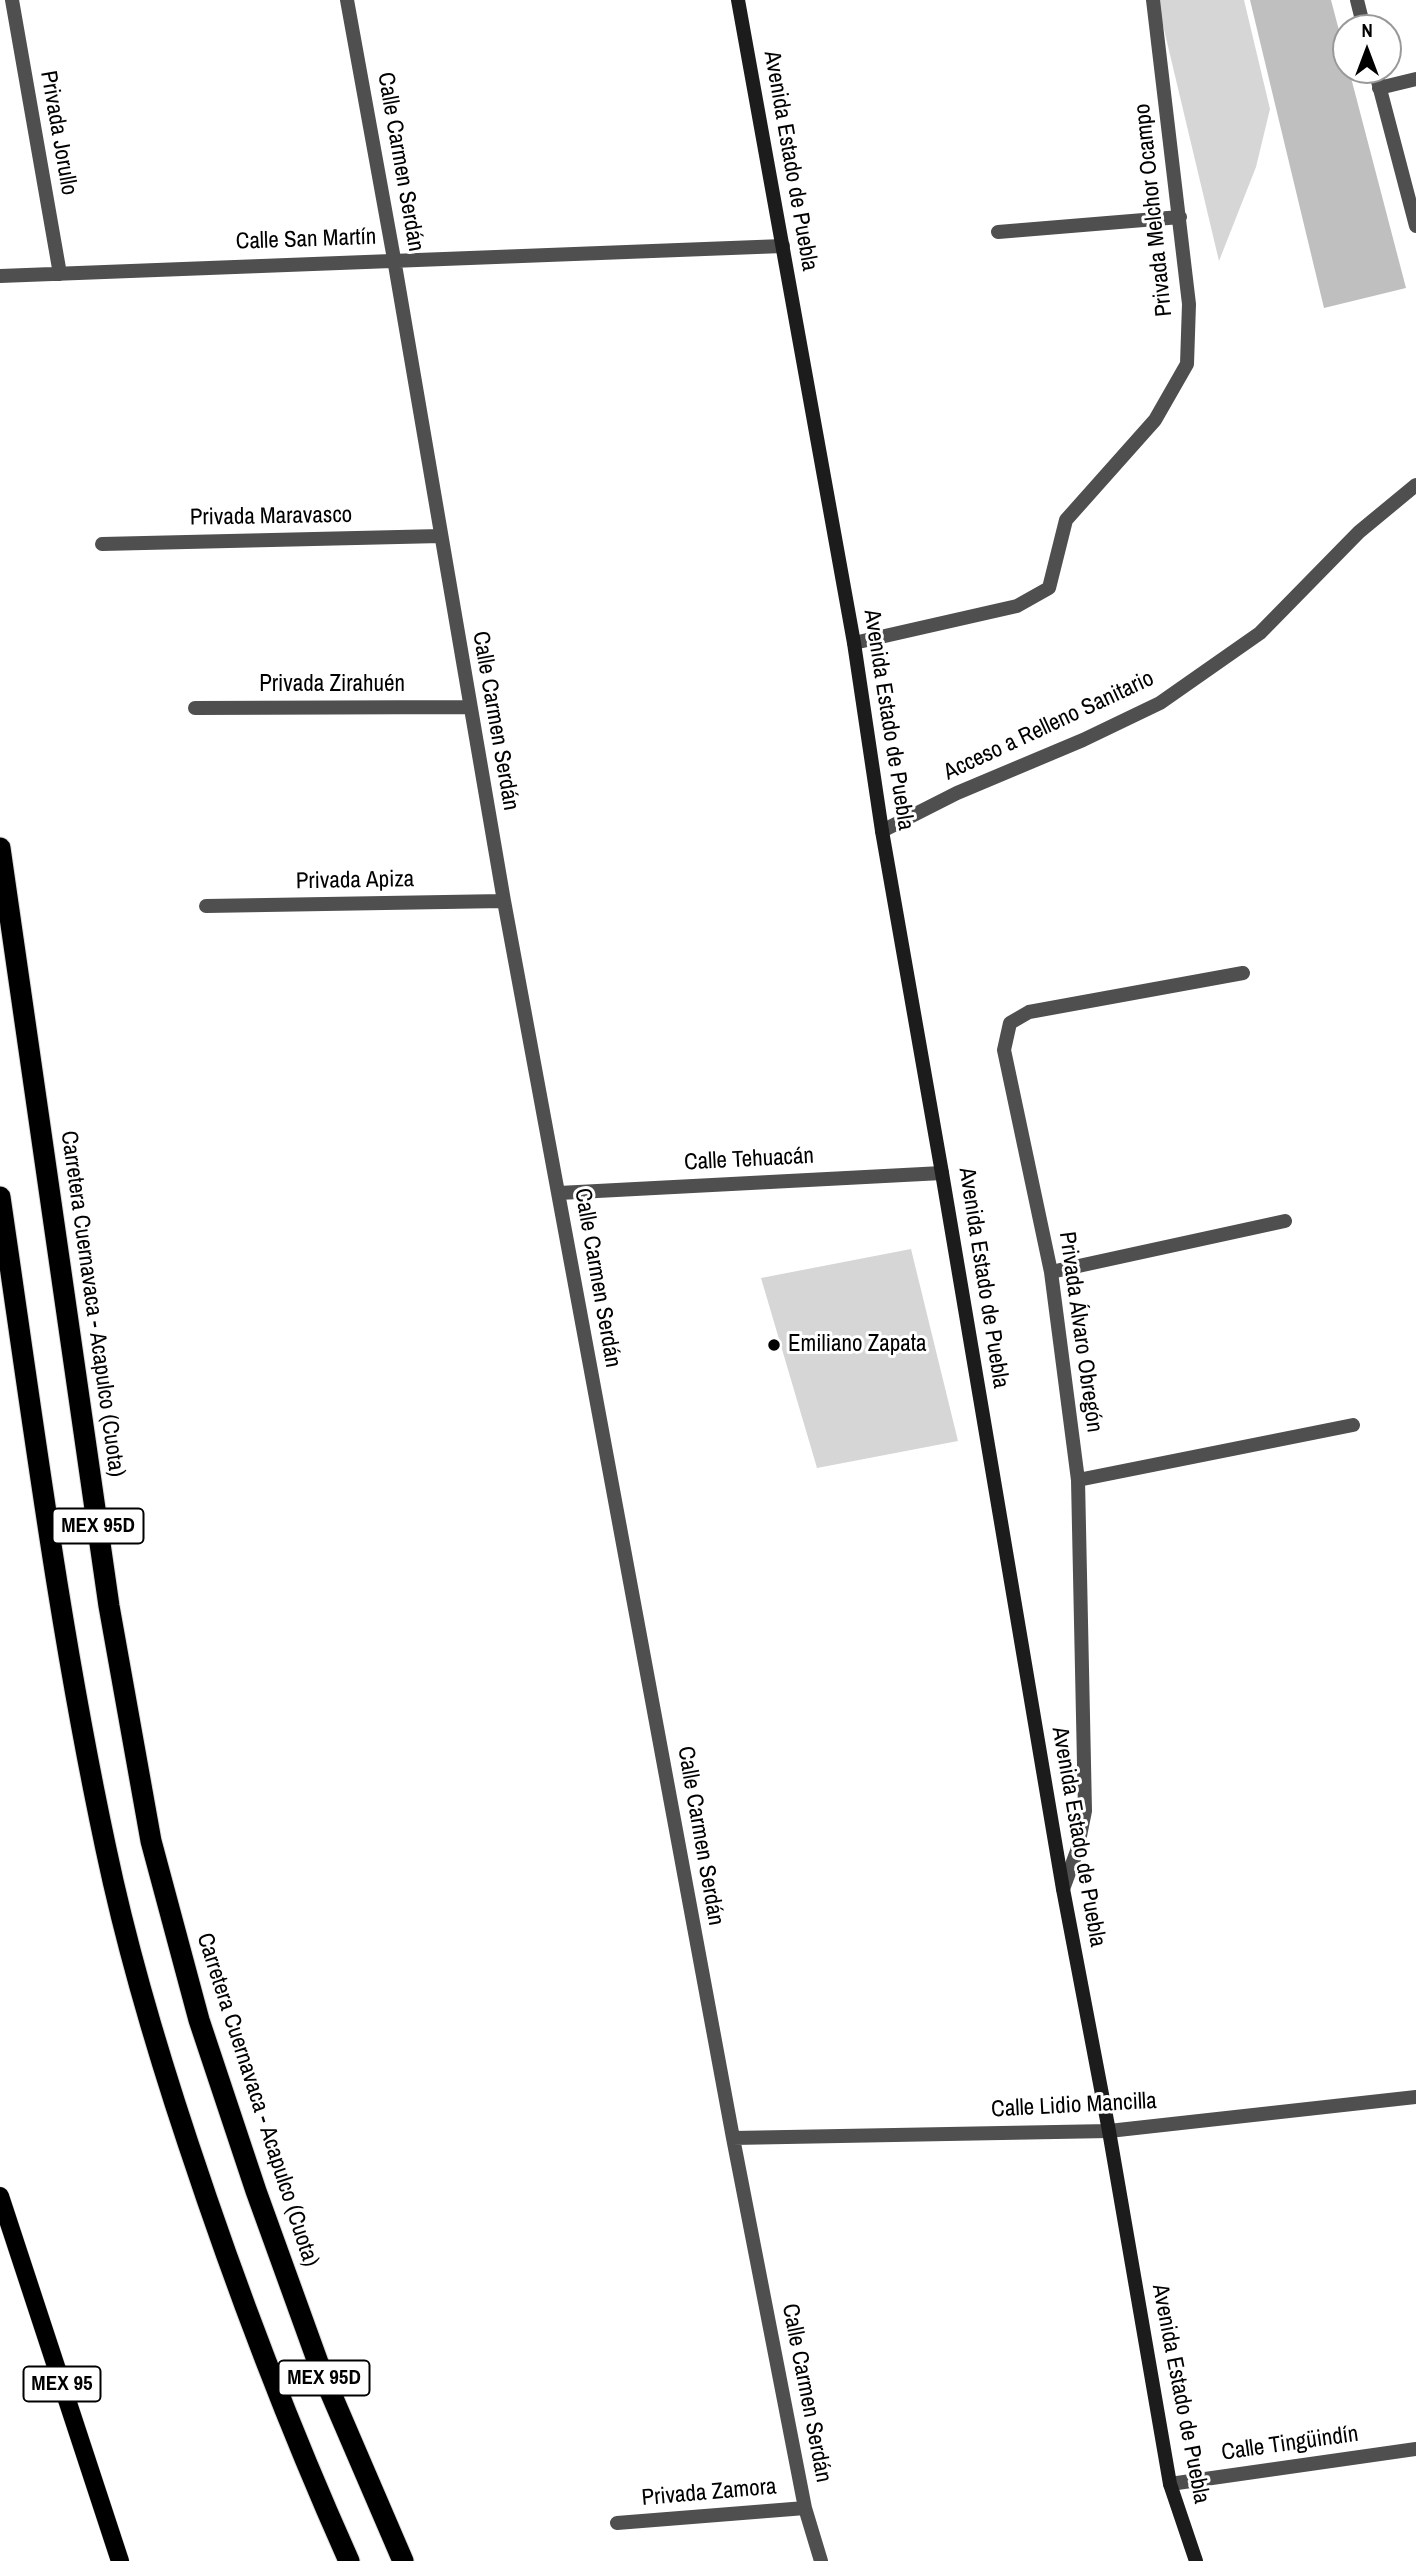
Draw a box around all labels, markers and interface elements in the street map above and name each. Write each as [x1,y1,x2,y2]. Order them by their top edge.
north arrow [1332,14,1402,84]
text: N [1361,17,1373,43]
street label: Avenida Estado de Puebla [757,49,823,273]
street label: Privada Jorullo [33,69,83,197]
street label: Calle Carmen Serdán [371,70,429,254]
street label: Privada Melchor Ocampo [1129,102,1179,318]
street label: Calle San Martín [235,224,377,256]
street label: Privada Maravasco [190,502,352,532]
street label: Avenida Estado de Puebla [857,608,919,832]
street label: Calle Carmen Serdán [466,629,524,813]
street label: Acceso a Relleno Sanitario [940,665,1158,787]
street label: Privada Zirahuén [259,671,405,699]
street label: Privada Apiza [296,866,414,896]
street label: Carretera Cuernavaca - Acapulco (Cuota) [54,1129,130,1479]
street label: Calle Tehuacán [683,1143,815,1177]
street label: Avenida Estado de Puebla [952,1166,1014,1390]
street label: Calle Carmen Serdán [568,1186,626,1370]
street label: Privada Álvaro Obregón [1052,1230,1108,1434]
place label: Emiliano Zapata [788,1331,926,1359]
marker: Emiliano Zapata [766,1337,782,1353]
road number: MEX 95D [52,1508,144,1544]
street label: Avenida Estado de Puebla [1045,1725,1111,1949]
street label: Calle Carmen Serdán [671,1744,729,1928]
street label: Carretera Cuernavaca - Acapulco (Cuota) [190,1930,324,2270]
street label: Calle Lidio Mancilla [991,2088,1157,2124]
street label: Avenida Estado de Puebla [1145,2282,1215,2506]
street label: Calle Carmen Serdán [775,2301,837,2485]
road number: MEX 95D [278,2360,370,2396]
road number: MEX 95 [24,2366,100,2402]
street label: Calle Tingüindín [1220,2421,1360,2467]
street label: Privada Zamora [640,2473,778,2513]

